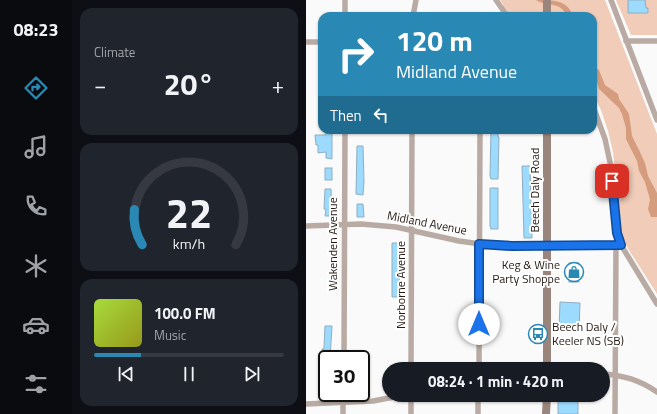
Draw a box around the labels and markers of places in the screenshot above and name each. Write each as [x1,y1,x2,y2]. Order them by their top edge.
pin [595,164,629,198]
place label: Keg & Wine Party Shoppe [492,255,560,288]
shop icon: Keg & Wine Party Shoppe [563,261,585,283]
place label: Beech Daly / Keeler NS (SB) [552,317,624,350]
bus stop icon: Beech Daly / Keeler NS (SB) [527,323,549,345]

